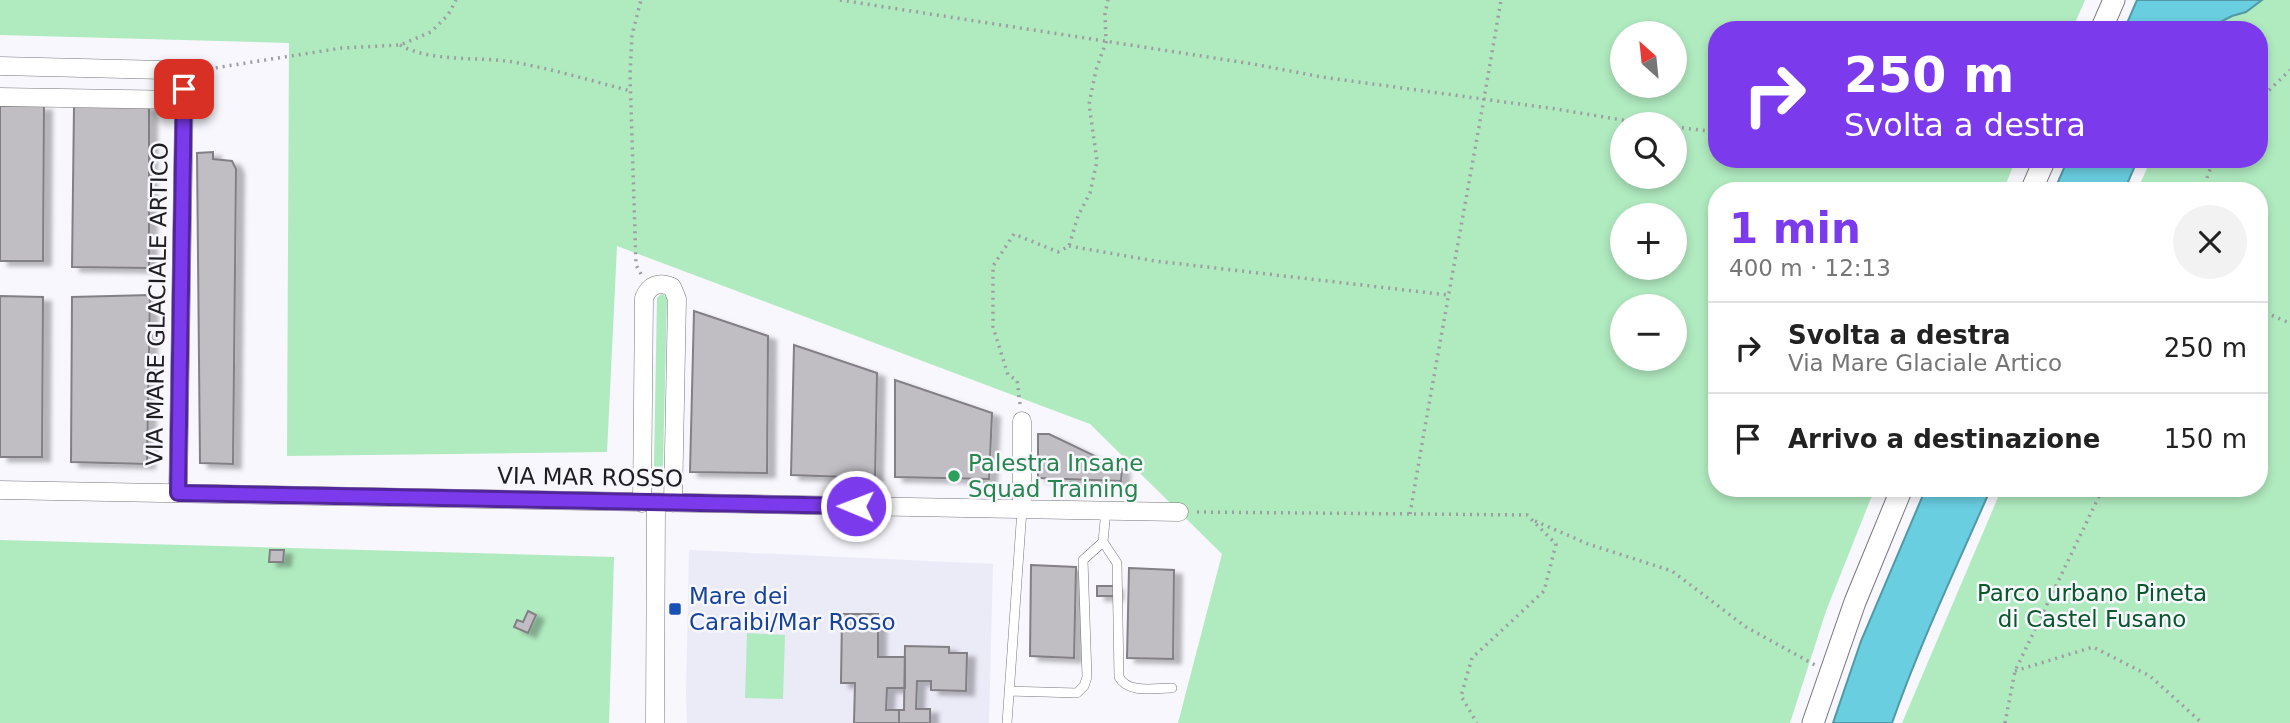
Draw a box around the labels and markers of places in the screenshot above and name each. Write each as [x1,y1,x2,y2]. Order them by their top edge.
pin [154,59,214,119]
place label: Palestra Insane Squad Training [968,450,1144,502]
marker: Palestra Insane Squad Training [946,468,962,484]
place label: Mare dei Caraibi/Mar Rosso [689,583,896,635]
marker: Mare dei Caraibi/Mar Rosso [667,601,683,617]

